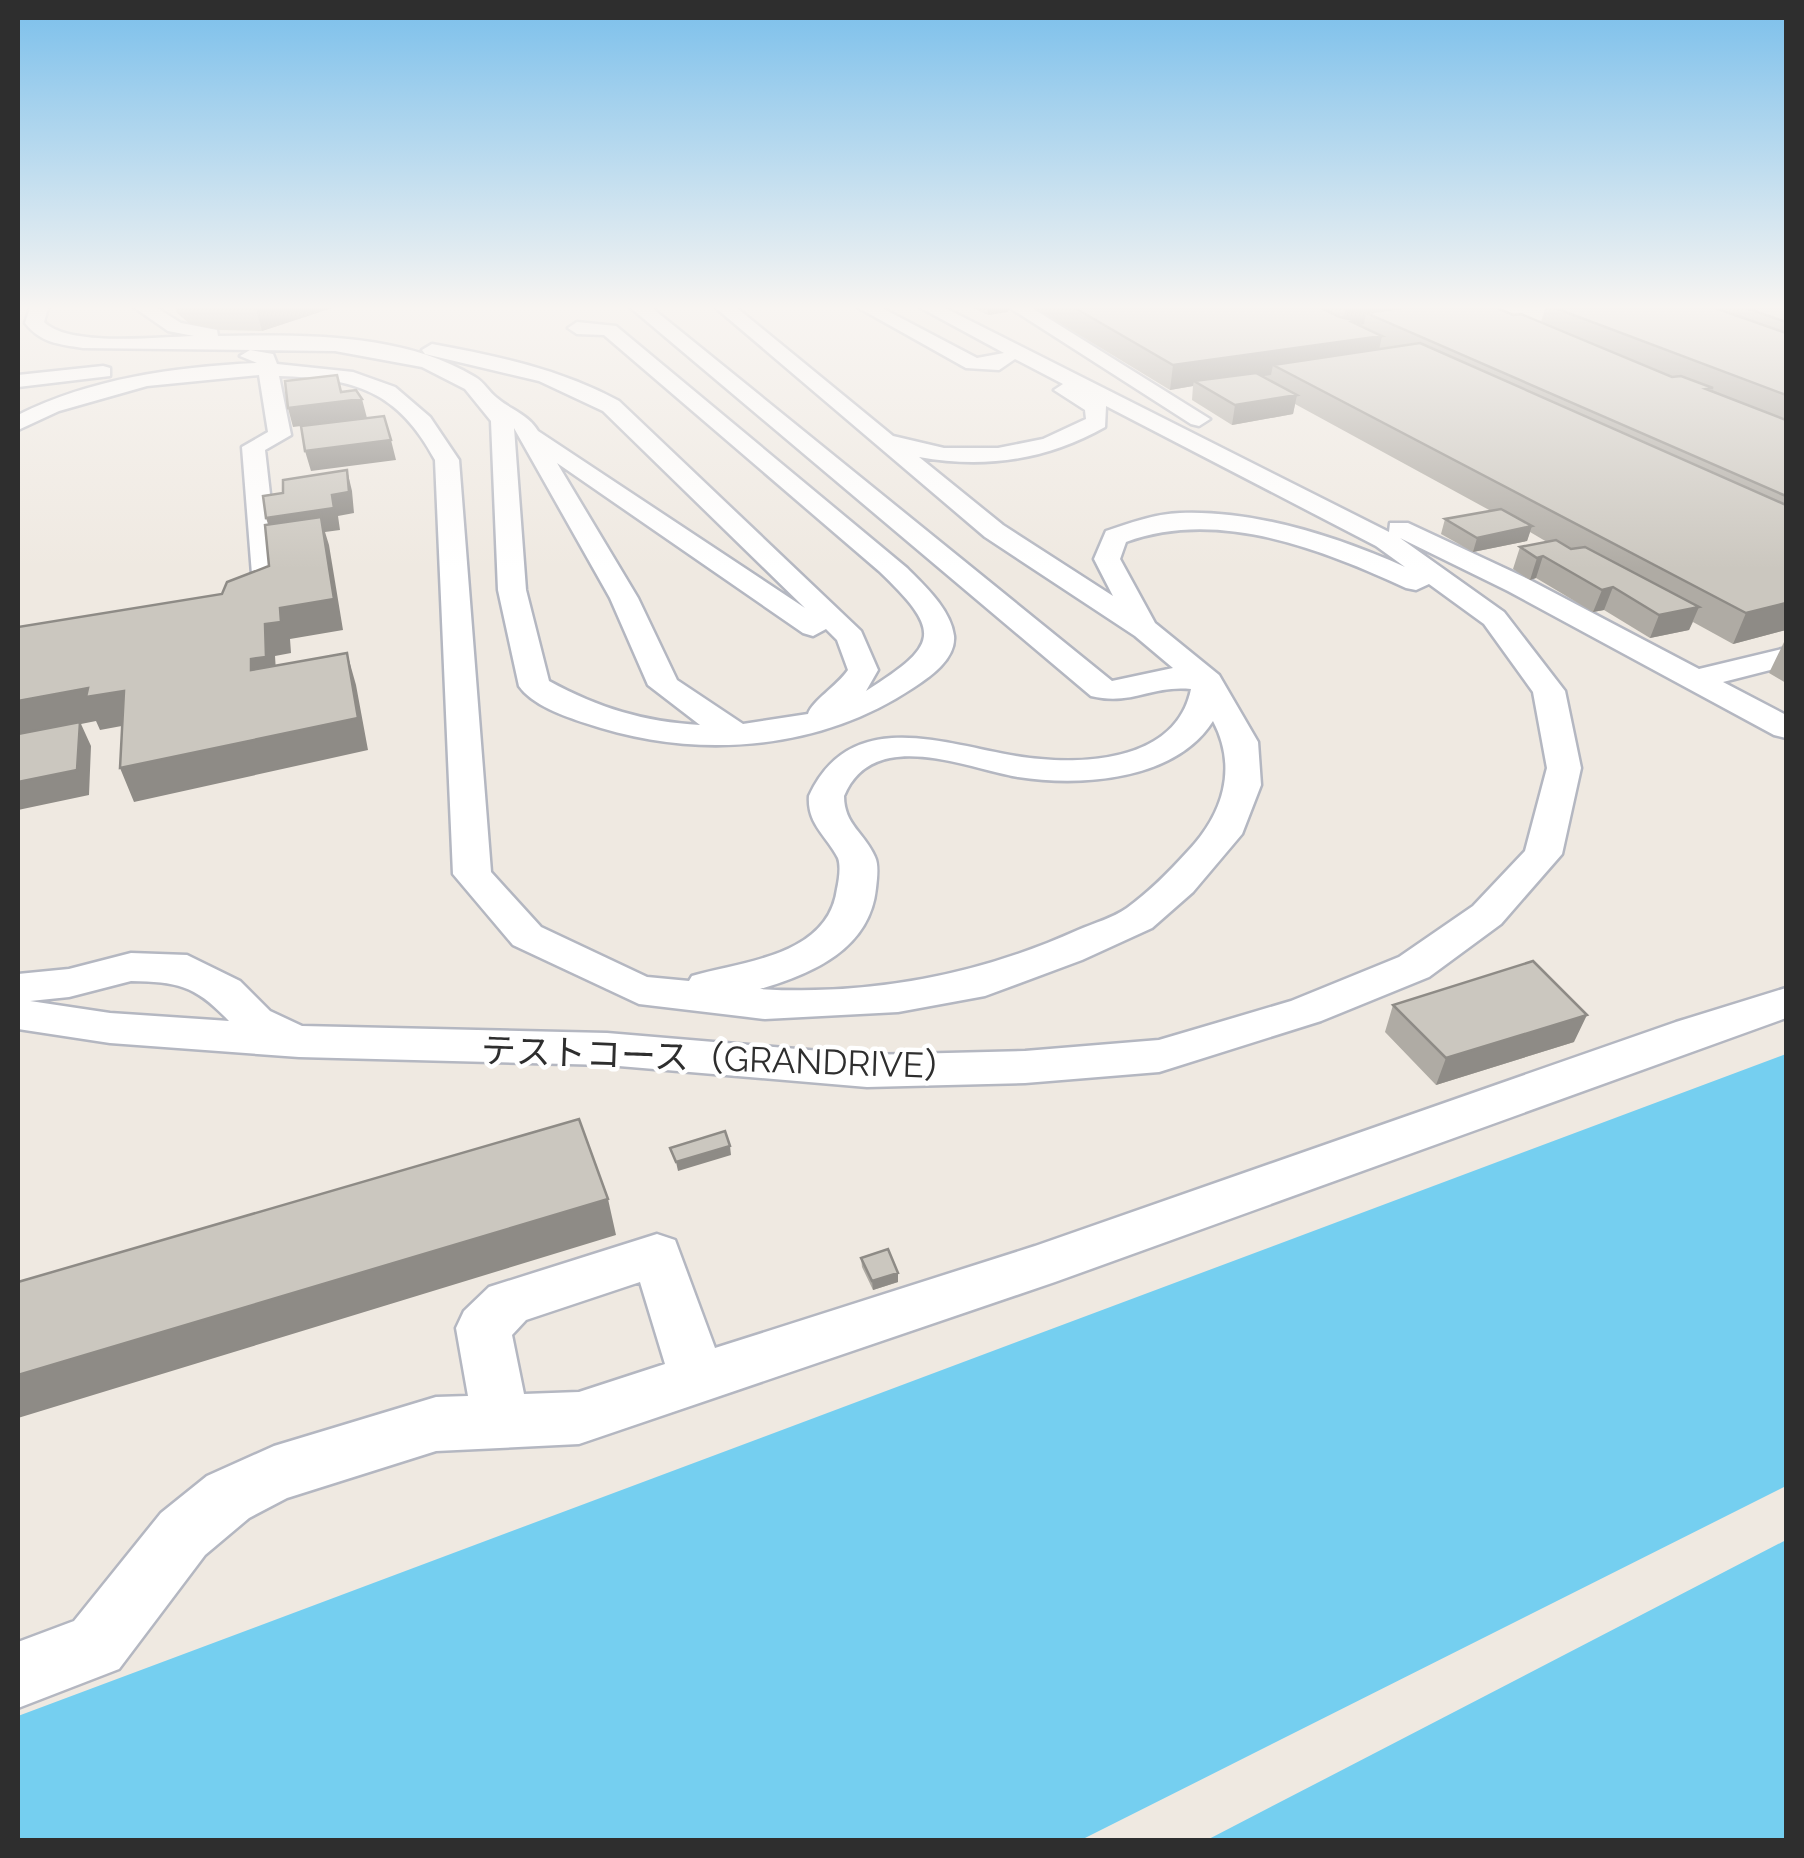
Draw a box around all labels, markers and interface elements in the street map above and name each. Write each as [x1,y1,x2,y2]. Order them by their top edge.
street label: テストコース（GRANDRIVE） [480,1029,960,1087]

